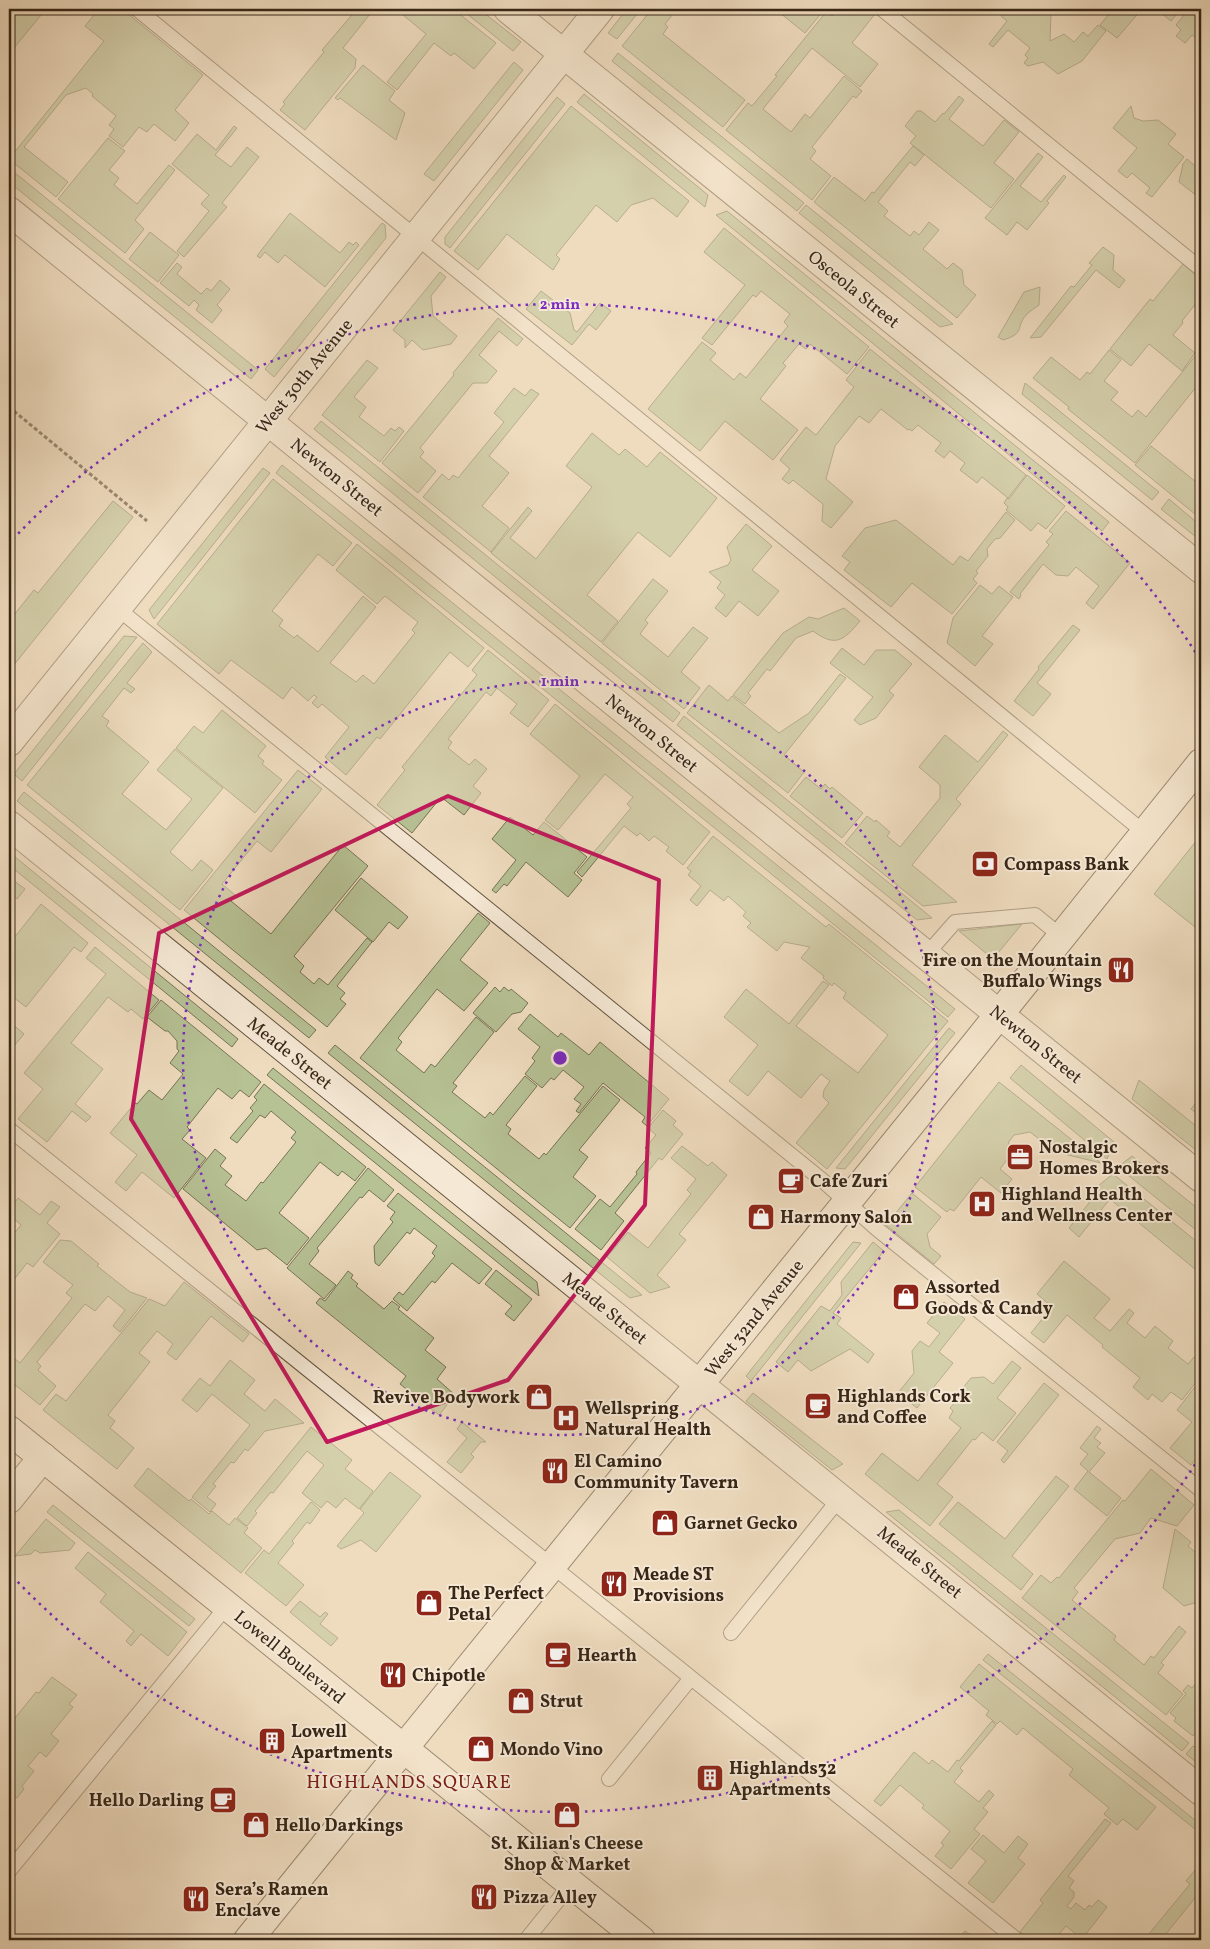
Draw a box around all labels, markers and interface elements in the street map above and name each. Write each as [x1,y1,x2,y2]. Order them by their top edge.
street label: Osceola Street [802,245,904,335]
text: 2 min [540,295,580,316]
street label: West 30th Avenue [251,314,360,440]
street label: Newton Street [284,433,388,523]
text: 1 min [541,672,579,693]
street label: Newton Street [599,689,703,779]
bank icon: Compass Bank [970,849,1000,879]
place label: Compass Bank [1004,853,1129,878]
place label: Fire on the Mountain Buffalo Wings [923,949,1102,995]
restaurant icon: Fire on the Mountain Buffalo Wings [1106,955,1136,985]
street label: Newton Street [983,1000,1087,1090]
street label: Meade Street [241,1012,337,1096]
centre of rings [551,1049,569,1067]
place label: Nostalgic Homes Brokers [1039,1136,1169,1182]
office icon: Nostalgic Homes Brokers [1005,1142,1035,1172]
cafe icon: Cafe Zuri [776,1166,806,1196]
place label: Cafe Zuri [810,1170,888,1195]
place label: Highland Health and Wellness Center [1001,1183,1173,1229]
hospital icon: Highland Health and Wellness Center [967,1189,997,1219]
shop icon: Harmony Salon [746,1202,776,1232]
place label: Harmony Salon [780,1206,912,1231]
street label: West 32nd Avenue [700,1255,811,1383]
street label: Meade Street [556,1267,652,1351]
place label: Assorted Goods & Candy [925,1276,1053,1322]
shop icon: Assorted Goods & Candy [891,1282,921,1312]
shop icon: Revive Bodywork [524,1382,554,1412]
place label: Highlands Cork and Coffee [837,1385,971,1431]
place label: Revive Bodywork [373,1386,520,1411]
cafe icon: Highlands Cork and Coffee [803,1391,833,1421]
place label: Wellspring Natural Health [585,1397,711,1443]
hospital icon: Wellspring Natural Health [551,1403,581,1433]
place label: El Camino Community Tavern [574,1450,739,1496]
restaurant icon: El Camino Community Tavern [540,1456,570,1486]
shop icon: Garnet Gecko [650,1508,680,1538]
place label: Garnet Gecko [684,1512,798,1537]
street label: Meade Street [871,1521,967,1605]
place label: Meade ST Provisions [633,1563,724,1609]
restaurant icon: Meade ST Provisions [599,1569,629,1599]
place label: The Perfect Petal [448,1582,544,1628]
shop icon: The Perfect Petal [414,1588,444,1618]
street label: Lowell Boulevard [228,1605,350,1711]
cafe icon: Hearth [543,1640,573,1670]
place label: Hearth [577,1644,637,1669]
restaurant icon: Chipotle [378,1660,408,1690]
place label: Chipotle [412,1664,485,1689]
shop icon: Strut [506,1686,536,1716]
place label: Strut [540,1690,583,1715]
place label: Lowell Apartments [291,1720,393,1766]
building icon: Lowell Apartments [257,1726,287,1756]
shop icon: Mondo Vino [466,1734,496,1764]
place label: Mondo Vino [500,1738,603,1763]
place label: Highlands32 Apartments [729,1757,836,1803]
building icon: Highlands32 Apartments [695,1763,725,1793]
district label: HIGHLANDS SQUARE [306,1770,512,1796]
cafe icon: Hello Darling [208,1785,238,1815]
place label: Hello Darling [89,1789,204,1814]
shop icon: St. Kilian's Cheese Shop & Market [552,1800,582,1830]
shop icon: Hello Darkings [241,1810,271,1840]
place label: Hello Darkings [275,1814,403,1839]
place label: St. Kilian's Cheese Shop & Market [491,1832,643,1878]
place label: Sera’s Ramen Enclave [215,1878,329,1924]
restaurant icon: Pizza Alley [469,1882,499,1912]
restaurant icon: Sera’s Ramen Enclave [181,1884,211,1914]
place label: Pizza Alley [503,1886,597,1911]

